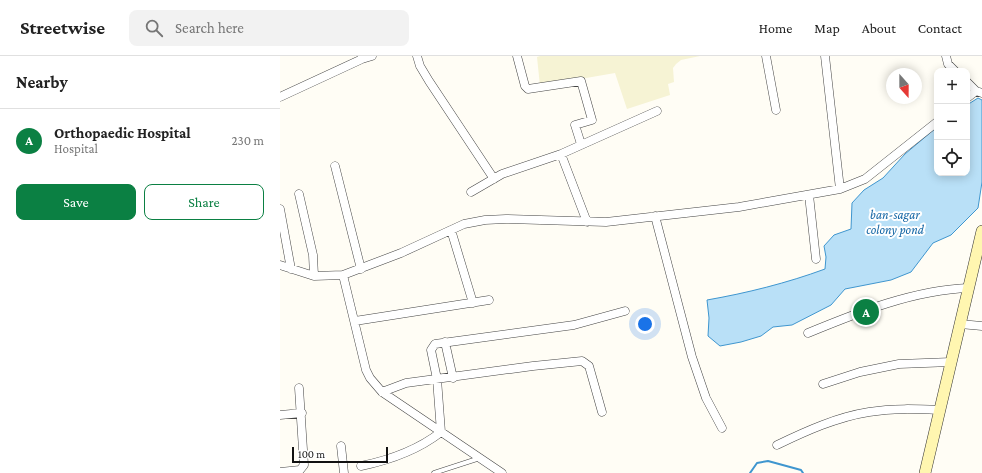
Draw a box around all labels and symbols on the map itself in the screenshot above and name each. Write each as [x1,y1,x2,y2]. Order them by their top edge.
north arrow [886,68,922,104]
water label: ban-sagar colony pond [866,207,925,237]
pin: A [853,297,879,327]
your location [635,314,655,334]
scale bar [292,445,388,464]

